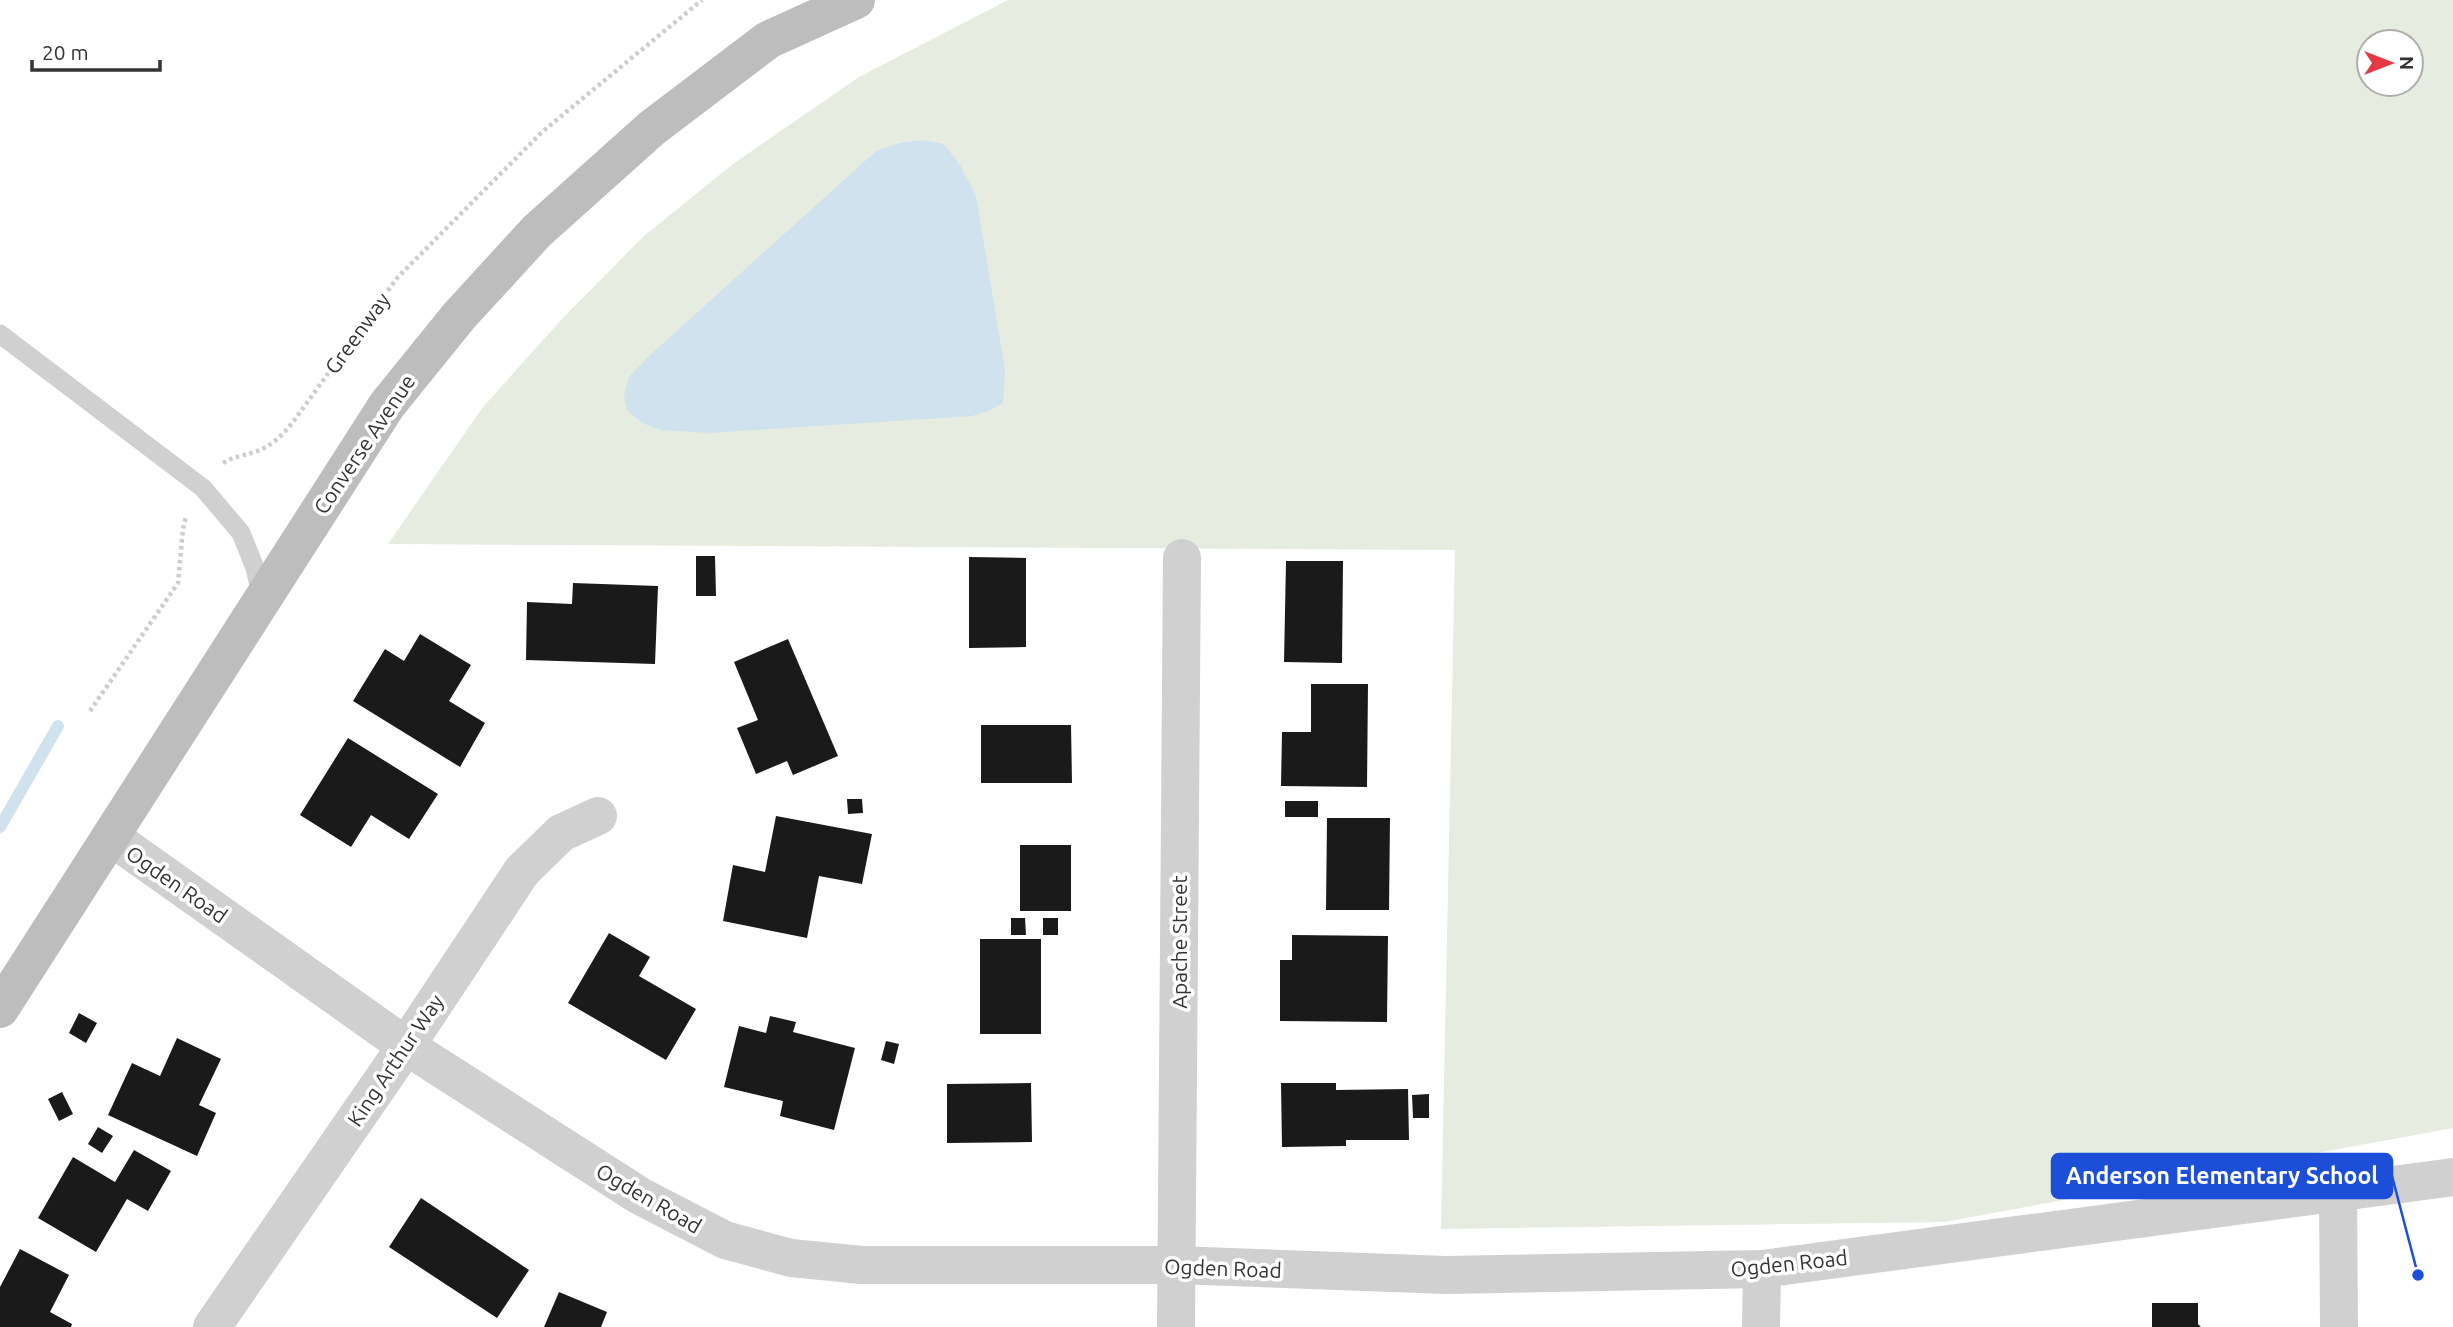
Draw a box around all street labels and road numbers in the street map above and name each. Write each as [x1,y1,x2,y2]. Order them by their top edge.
street label: Greenway [320,288,394,378]
street label: Converse Avenue [308,370,420,518]
street label: Ogden Road [122,840,232,928]
street label: Apache Street [1167,875,1191,1009]
street label: King Arthur Way [342,990,448,1130]
street label: Ogden Road [592,1158,706,1238]
street label: Ogden Road [1729,1245,1849,1281]
street label: Ogden Road [1164,1254,1282,1282]

